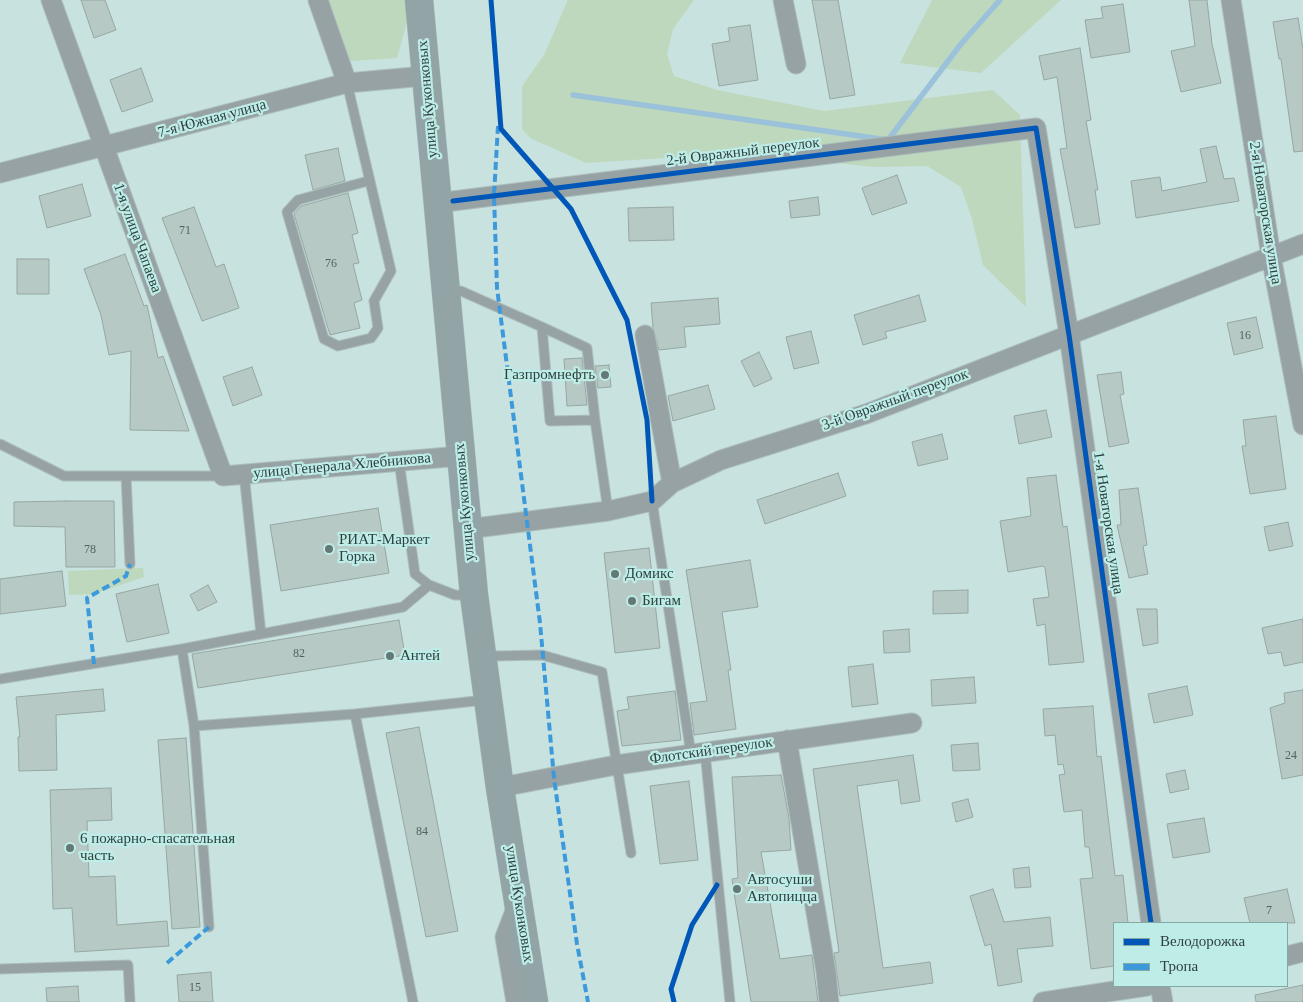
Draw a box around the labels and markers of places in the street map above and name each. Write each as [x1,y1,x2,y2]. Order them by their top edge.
place label: Газпромнефть [504,366,595,384]
marker: Газпромнефть [599,369,611,381]
place label: РИАТ-Маркет Горка [339,531,429,566]
marker: РИАТ-Маркет Горка [323,543,335,555]
place label: Домикс [625,565,674,583]
marker: Домикс [609,568,621,580]
place label: Бигам [642,592,681,610]
marker: Бигам [626,595,638,607]
place label: Антей [400,647,440,665]
marker: Антей [384,650,396,662]
place label: 6 пожарно-спасательная часть [80,830,235,865]
marker: 6 пожарно-спасательная часть [64,842,76,854]
place label: Автосуши Автопицца [747,871,817,906]
marker: Автосуши Автопицца [731,883,743,895]

